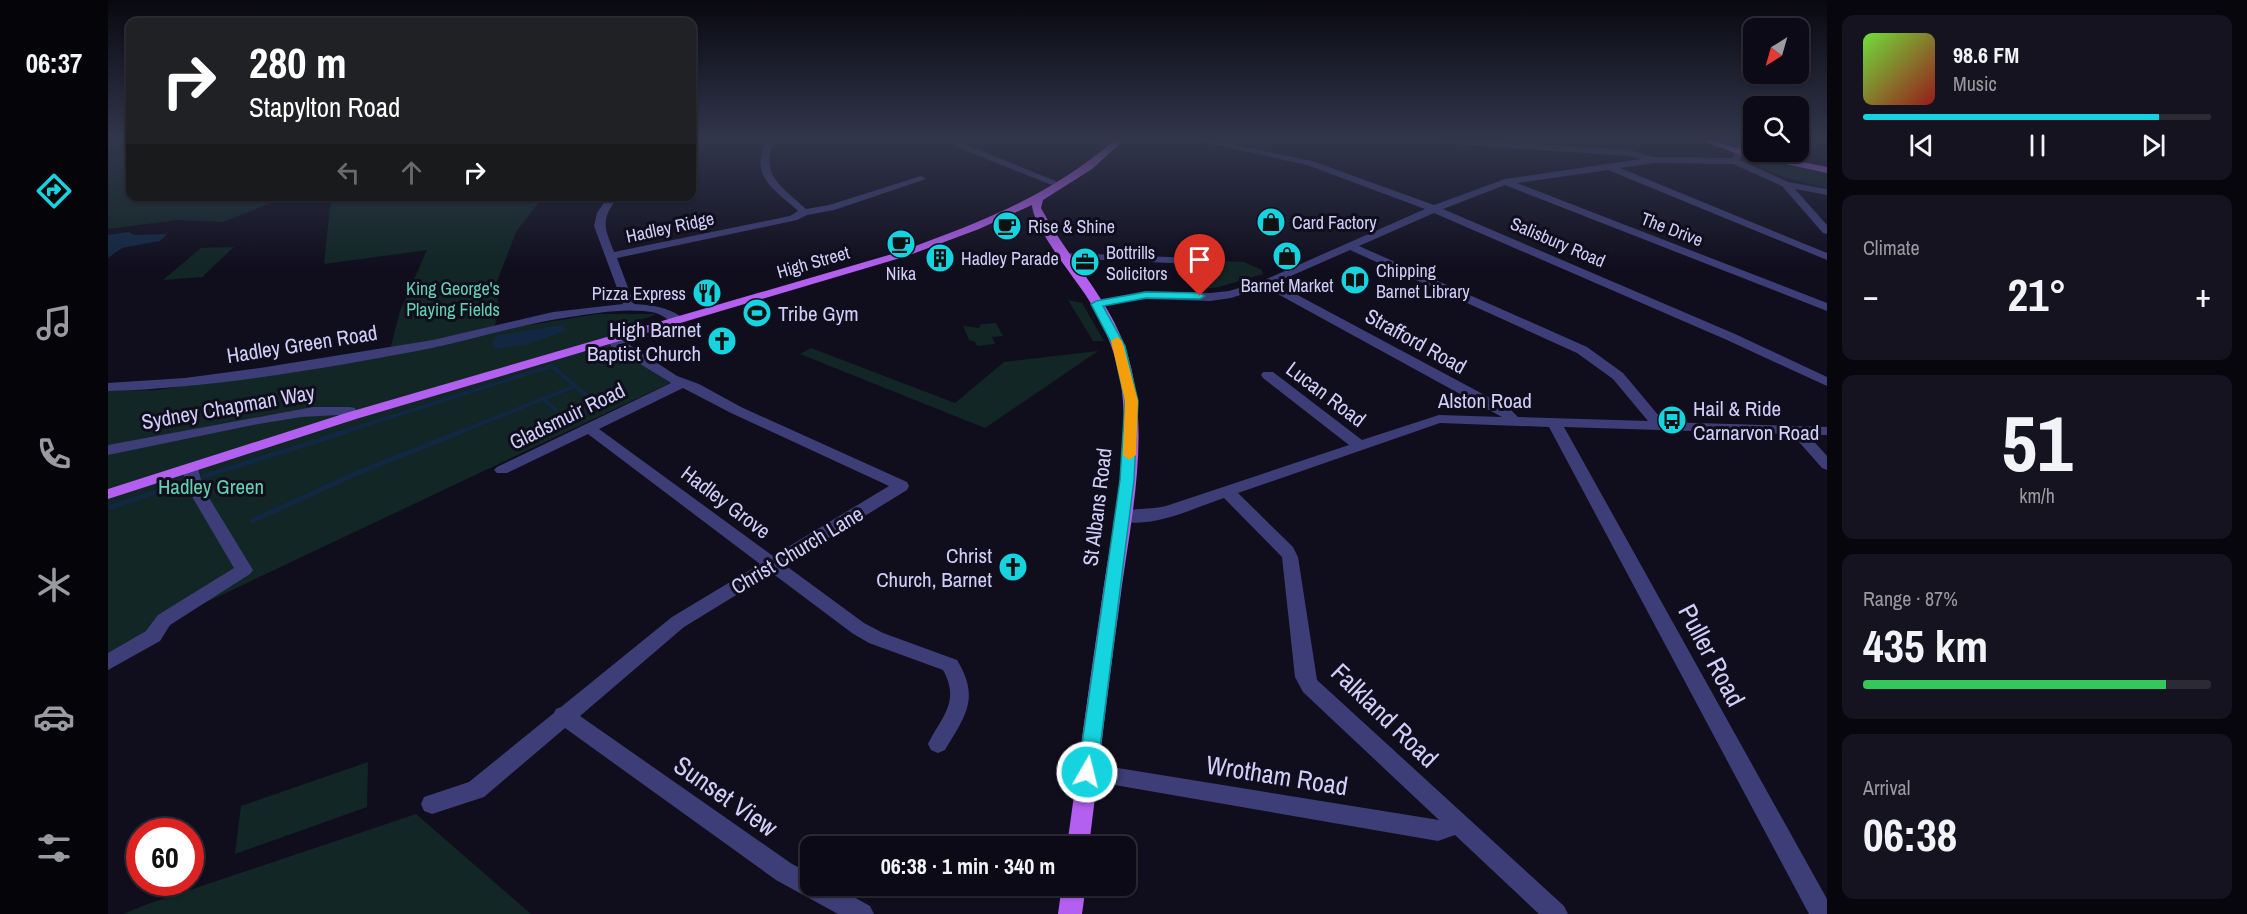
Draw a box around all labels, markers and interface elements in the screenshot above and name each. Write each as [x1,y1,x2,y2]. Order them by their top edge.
north arrow [1743,18,1809,84]
map controls [1743,18,1809,162]
text: 280 m [249,35,347,91]
text: 98.6 FM [1953,40,2019,70]
icon: right [150,42,228,120]
text: 06:37 [26,45,82,81]
text: Music [1953,70,1997,97]
text: Stapylton Road [249,89,400,125]
button: search [1743,96,1809,162]
icon: previous [1905,129,1938,162]
icon: pause [2021,129,2054,162]
icon: next [2137,129,2170,162]
icon: left [332,156,365,189]
icon: ahead [395,156,428,189]
icon: right [458,156,491,189]
icon: directions [33,170,75,212]
street label: Hadley Ridge [624,205,716,249]
shop icon: Card Factory [1255,206,1287,238]
street label: The Drive [1637,206,1707,252]
cafe icon: Rise & Shine [991,210,1023,242]
place label: Card Factory [1292,210,1377,235]
street label: Salisbury Road [1507,211,1609,273]
place label: Rise & Shine [1028,214,1115,239]
cafe icon: Nika [885,228,917,260]
pin [1174,234,1225,296]
text: Climate [1863,234,1920,261]
street label: High Street [774,240,852,284]
place label: Bottrills Solicitors [1106,240,1168,286]
shop icon: Barnet Market [1271,240,1303,272]
building icon: Hadley Parade [924,242,956,274]
icon: arrive [1183,243,1216,276]
place label: Hadley Parade [961,246,1059,271]
office icon: Bottrills Solicitors [1069,246,1101,278]
place label: Chipping Barnet Library [1376,258,1470,304]
place label: Nika [886,261,916,286]
library icon: Chipping Barnet Library [1339,264,1371,296]
text: 21° [2007,264,2067,325]
place label: Barnet Market [1241,273,1333,298]
text: − [1863,273,1879,317]
text: + [2195,273,2211,317]
park label: King George's Playing Fields [406,276,500,322]
restaurant icon: Pizza Express [691,277,723,309]
place label: Pizza Express [592,281,686,306]
sports icon: Tribe Gym [741,297,773,329]
place label: Tribe Gym [778,299,859,328]
street label: Strafford Road [1360,301,1472,381]
icon: music [33,302,75,344]
place label: High Barnet Baptist Church [587,315,701,368]
street label: Hadley Green Road [225,318,379,370]
church icon: High Barnet Baptist Church [706,325,738,357]
street label: Lucan Road [1280,354,1372,434]
street label: Gladsmuir Road [504,375,630,457]
street label: Sydney Chapman Way [139,377,317,437]
street label: Alston Road [1437,386,1532,415]
text: 51 [2001,390,2073,495]
place label: Hail & Ride Carnarvon Road [1693,394,1819,447]
bus stop icon: Hail & Ride Carnarvon Road [1656,404,1688,436]
icon: phone [33,433,75,475]
street label: St Albans Road [1075,446,1119,568]
street label: Hadley Grove [675,459,777,545]
park label: Hadley Green [158,472,264,501]
text: km/h [2019,482,2055,509]
street label: Christ Church Lane [726,499,868,601]
place label: Christ Church, Barnet [876,541,992,594]
church icon: Christ Church, Barnet [997,551,1029,583]
icon: climate [33,564,75,606]
text: Range · 87% [1863,585,1958,612]
street label: Puller Road [1670,598,1754,712]
text: 435 km [1863,615,1988,676]
street label: Falkland Road [1324,655,1446,775]
icon: car [33,696,75,738]
position arrow [1055,740,1119,804]
street label: Sunset View [667,747,785,845]
street label: Wrotham Road [1204,747,1350,803]
text: Arrival [1863,774,1910,801]
text: 06:38 [1863,804,1957,865]
speed limit sign: 60 [126,818,204,896]
icon: filters [33,827,75,869]
text: 06:38 · 1 min · 340 m [881,851,1055,881]

